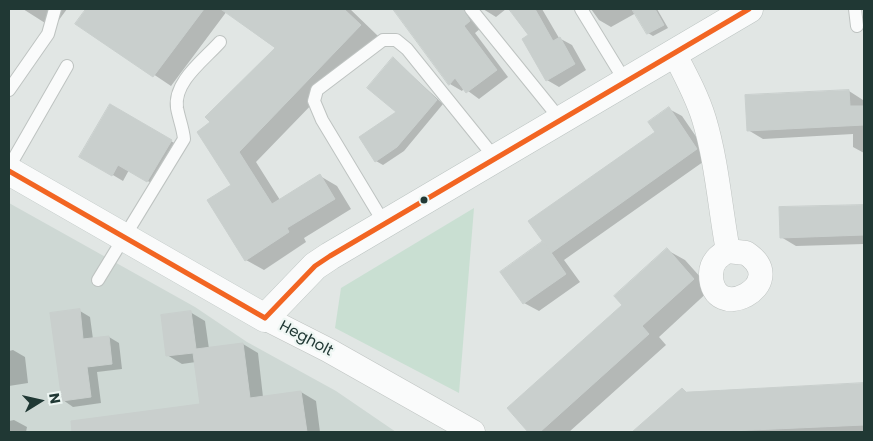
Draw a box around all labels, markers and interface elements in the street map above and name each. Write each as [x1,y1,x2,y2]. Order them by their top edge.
unlabelled marker [419,195,429,205]
street label: Hegholt [276,317,336,361]
north arrow [15,376,65,426]
text: N [44,391,66,405]

